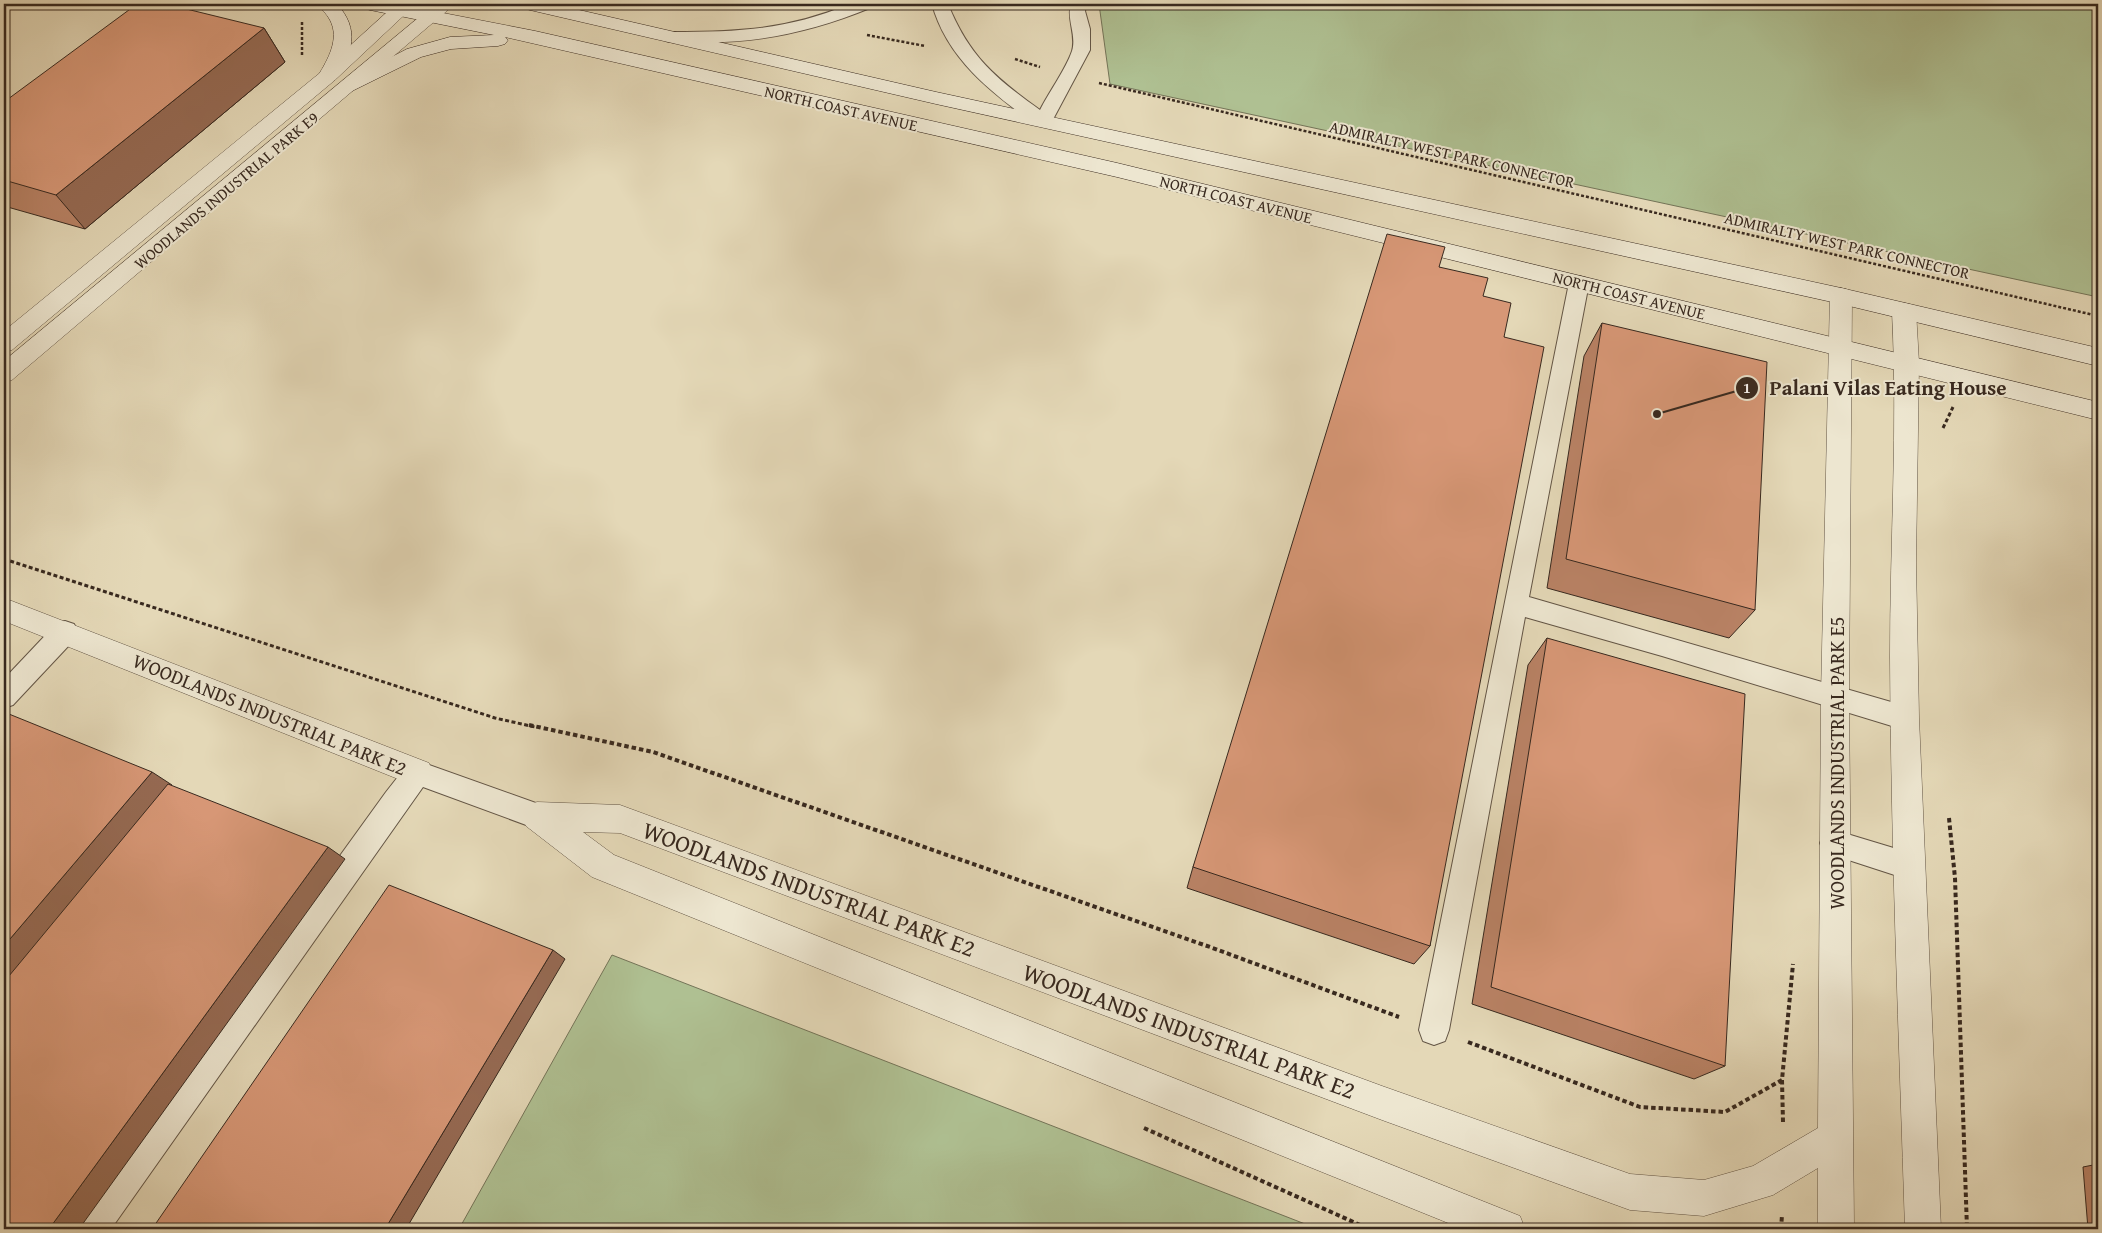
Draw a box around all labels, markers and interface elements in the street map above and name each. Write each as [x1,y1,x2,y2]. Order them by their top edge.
street label: NORTH COAST AVENUE [762,79,920,137]
street label: WOODLANDS INDUSTRIAL PARK E9 [129,105,324,275]
street label: ADMIRALTY WEST PARK CONNECTOR [1327,114,1578,194]
street label: NORTH COAST AVENUE [1157,168,1315,230]
street label: ADMIRALTY WEST PARK CONNECTOR [1722,205,1973,285]
street label: NORTH COAST AVENUE [1550,264,1708,326]
callout: Palani Vilas Eating House [1735,370,2017,406]
text: Palani Vilas Eating House [1770,372,2006,403]
text: 1 [1743,377,1751,398]
street label: WOODLANDS INDUSTRIAL PARK E5 [1822,617,1851,910]
street label: WOODLANDS INDUSTRIAL PARK E2 [129,646,411,782]
street label: WOODLANDS INDUSTRIAL PARK E2 [638,812,980,966]
street label: WOODLANDS INDUSTRIAL PARK E2 [1018,954,1360,1108]

